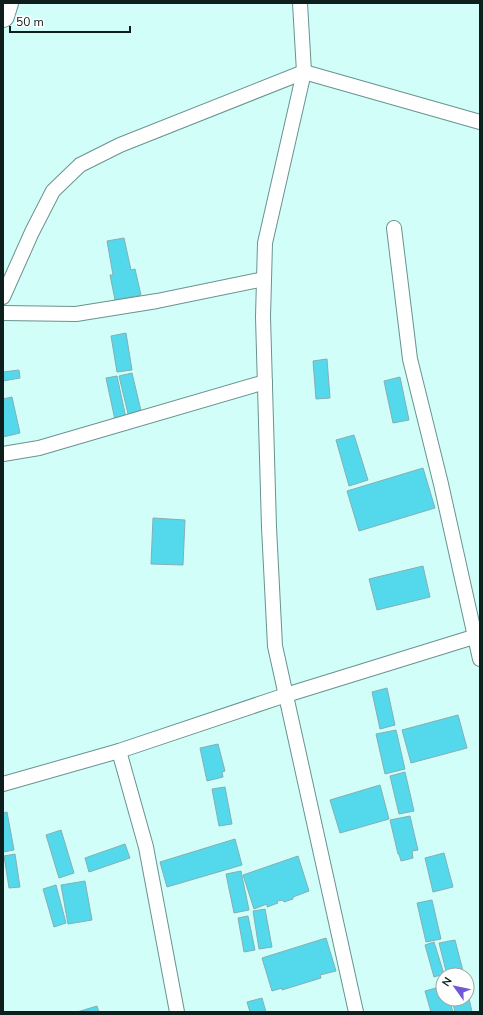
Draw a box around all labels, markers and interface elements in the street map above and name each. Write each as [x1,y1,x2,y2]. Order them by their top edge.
scale bar [10,8,130,34]
text: 50 m [16,14,44,30]
north arrow [435,967,475,1007]
text: N [439,974,456,989]

